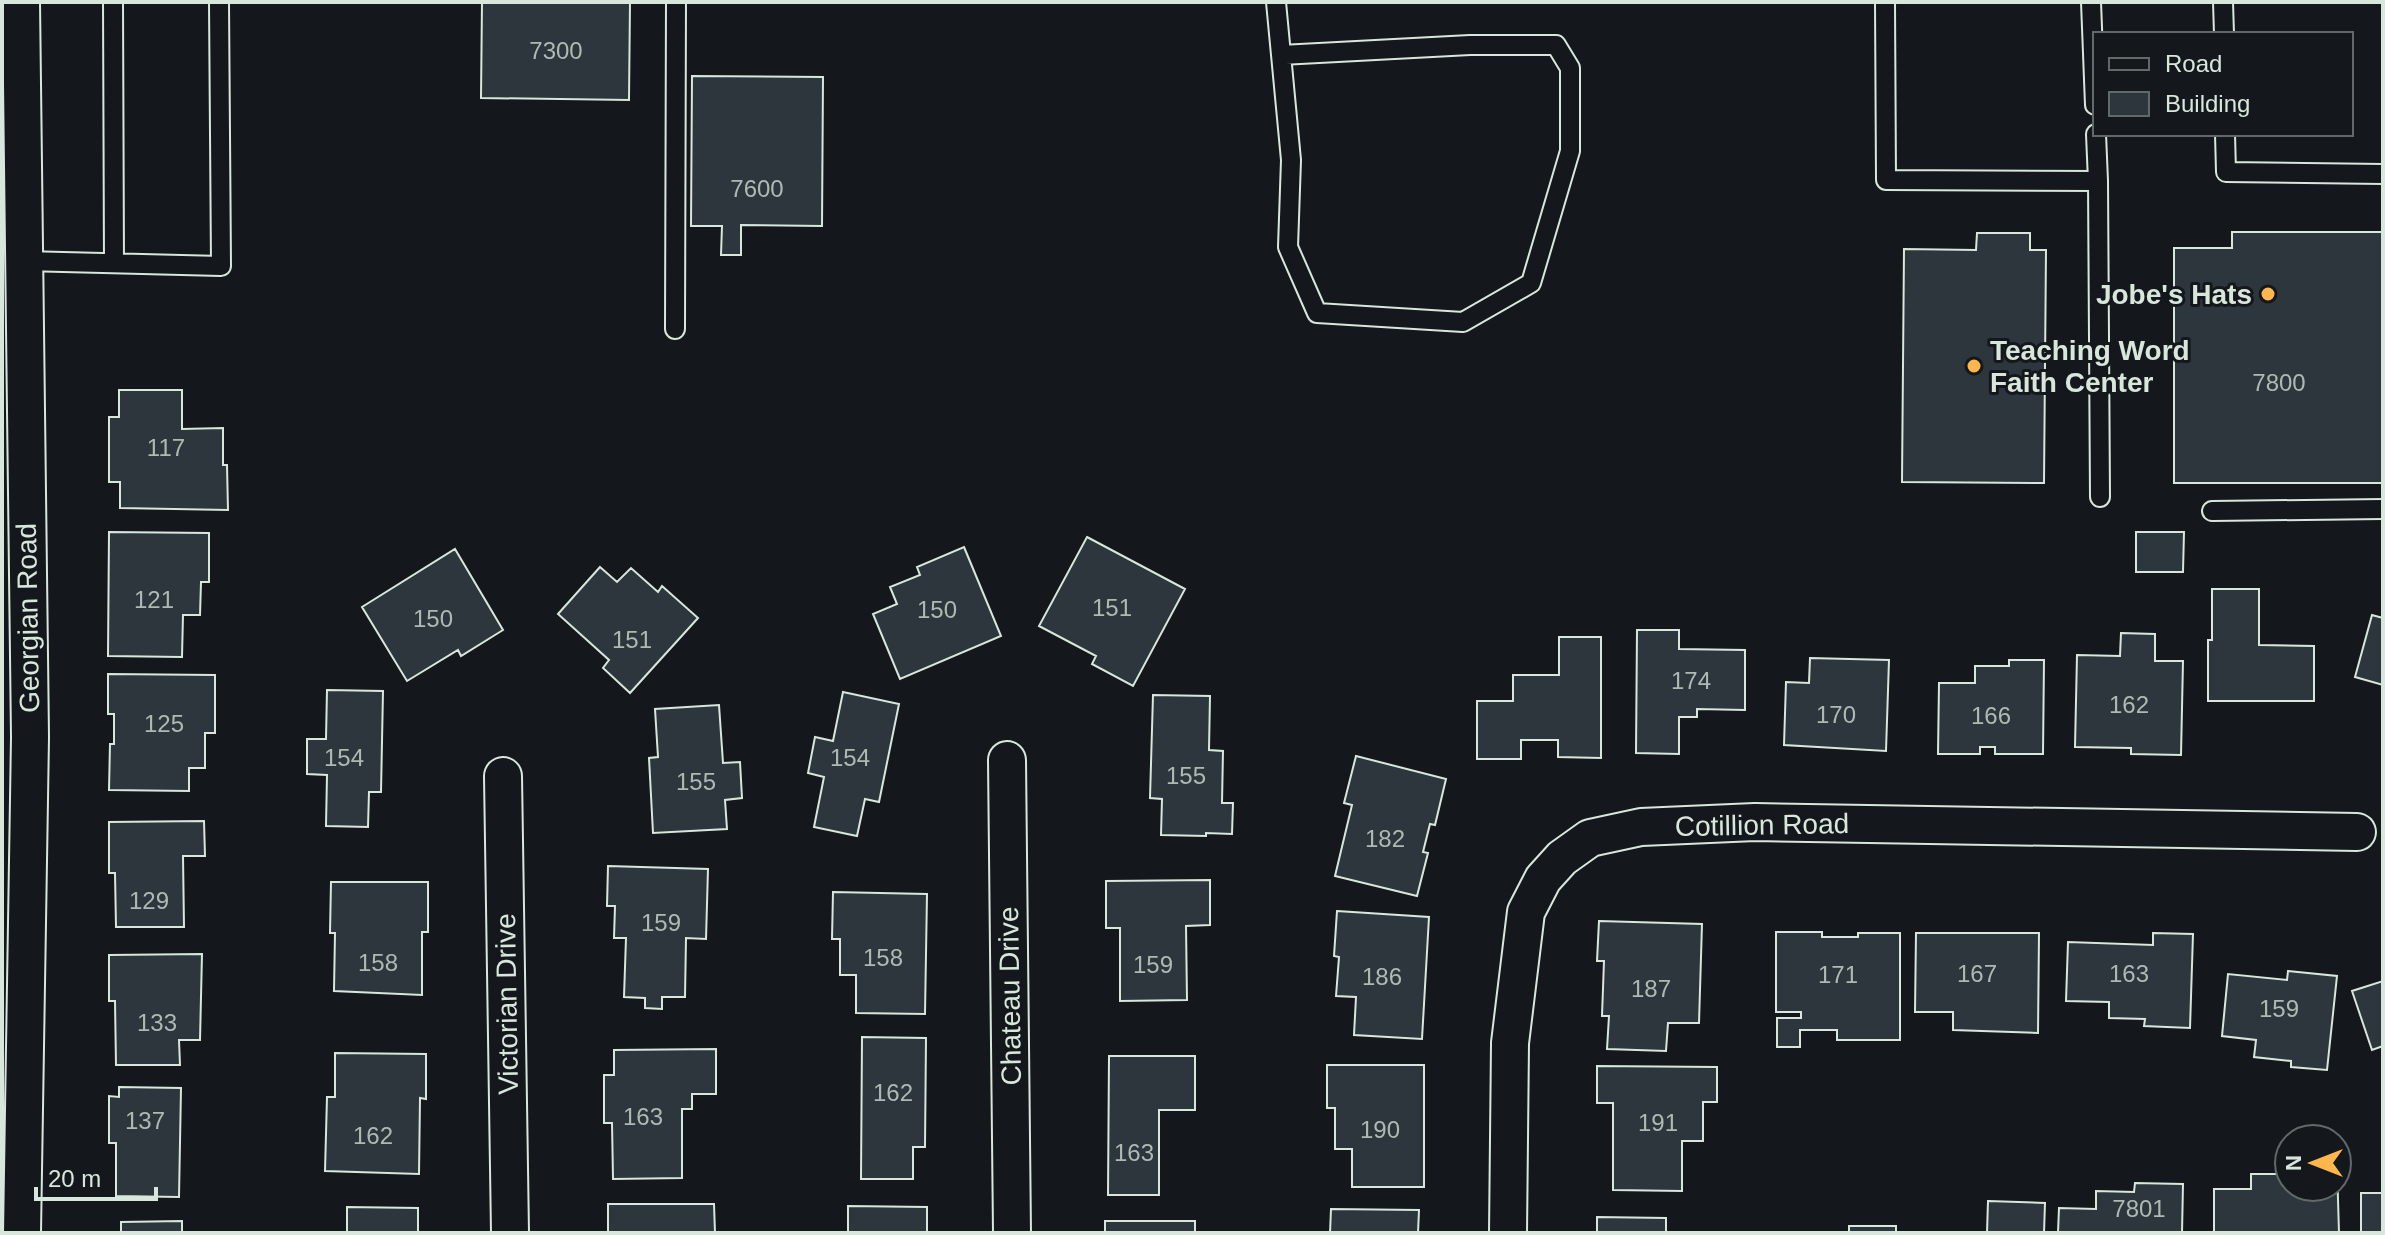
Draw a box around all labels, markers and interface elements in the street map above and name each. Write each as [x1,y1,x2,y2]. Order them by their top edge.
legend [2093,32,2353,136]
house number: 7300 [529,37,583,64]
text: Road [2165,50,2222,77]
text: Building [2165,90,2250,117]
house number: 7600 [730,175,784,202]
place label: Jobe's Hats [2096,279,2252,310]
marker: Jobe's Hats [2259,285,2277,303]
place label: Teaching Word Faith Center [1990,335,2190,398]
marker: Teaching Word Faith Center [1965,357,1983,375]
house number: 7800 [2252,369,2306,396]
house number: 117 [147,434,185,461]
street label: Georgian Road [11,523,45,713]
house number: 121 [134,586,174,613]
house number: 151 [1092,594,1132,621]
house number: 150 [917,596,957,623]
house number: 150 [413,605,453,632]
house number: 151 [612,626,652,653]
house number: 174 [1671,667,1711,694]
house number: 162 [2109,691,2149,718]
house number: 170 [1816,701,1856,728]
house number: 166 [1971,702,2011,729]
house number: 125 [144,710,184,737]
house number: 154 [324,744,364,771]
house number: 154 [830,744,870,771]
house number: 155 [1166,762,1206,789]
house number: 155 [676,768,716,795]
street label: Cotillion Road [1675,808,1849,842]
house number: 182 [1365,825,1405,852]
house number: 129 [129,887,169,914]
street label: Chateau Drive [993,906,1027,1086]
house number: 159 [641,909,681,936]
street label: Victorian Drive [490,913,524,1095]
house number: 158 [863,944,903,971]
house number: 158 [358,949,398,976]
house number: 159 [1133,951,1173,978]
house number: 167 [1957,960,1997,987]
house number: 163 [2109,960,2149,987]
house number: 171 [1818,961,1858,988]
house number: 186 [1362,963,1402,990]
house number: 187 [1631,975,1671,1002]
house number: 159 [2259,995,2299,1022]
house number: 133 [137,1009,177,1036]
house number: 162 [873,1079,913,1106]
house number: 163 [623,1103,663,1130]
house number: 137 [125,1107,165,1134]
house number: 191 [1638,1109,1678,1136]
house number: 190 [1360,1116,1400,1143]
house number: 162 [353,1122,393,1149]
north arrow [2273,1123,2353,1203]
house number: 163 [1114,1139,1154,1166]
scale bar [36,1151,156,1201]
text: N [2281,1155,2306,1171]
text: 20 m [48,1165,101,1192]
house number: 7801 [2112,1195,2166,1222]

